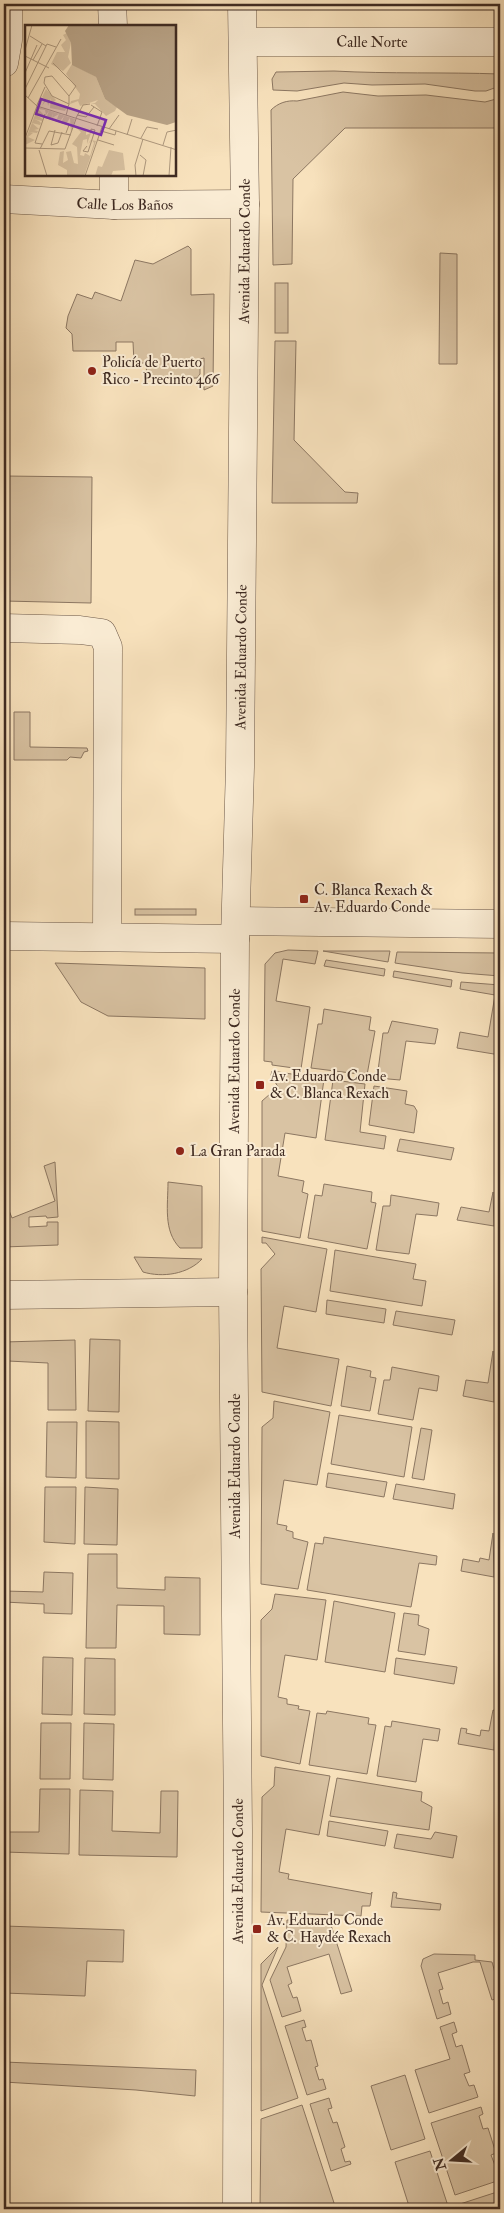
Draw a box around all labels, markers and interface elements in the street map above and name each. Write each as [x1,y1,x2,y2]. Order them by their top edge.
inset map [25,25,176,176]
street label: Calle Norte [336,33,408,52]
street label: Avenida Eduardo Conde [234,178,255,325]
street label: Calle Los Baños [76,193,173,215]
place label: Policía de Puerto Rico - Precinto 466 [102,353,221,389]
marker: Policía de Puerto Rico - Precinto 466 [86,365,98,377]
street label: Avenida Eduardo Conde [231,584,251,731]
place label: C. Blanca Rexach & Av. Eduardo Conde [313,881,433,917]
marker: C. Blanca Rexach & Av. Eduardo Conde [298,893,310,905]
street label: Avenida Eduardo Conde [224,988,244,1135]
place label: Av. Eduardo Conde & C. Blanca Rexach [269,1067,389,1103]
marker: Av. Eduardo Conde & C. Blanca Rexach [254,1079,266,1091]
place label: La Gran Parada [190,1142,286,1161]
marker: La Gran Parada [174,1145,186,1157]
street label: Avenida Eduardo Conde [226,1393,245,1540]
street label: Avenida Eduardo Conde [228,1798,248,1945]
place label: Av. Eduardo Conde & C. Haydée Rexach [266,1911,391,1947]
marker: Av. Eduardo Conde & C. Haydée Rexach [251,1923,263,1935]
north arrow [426,2136,476,2186]
text: N [430,2155,450,2173]

